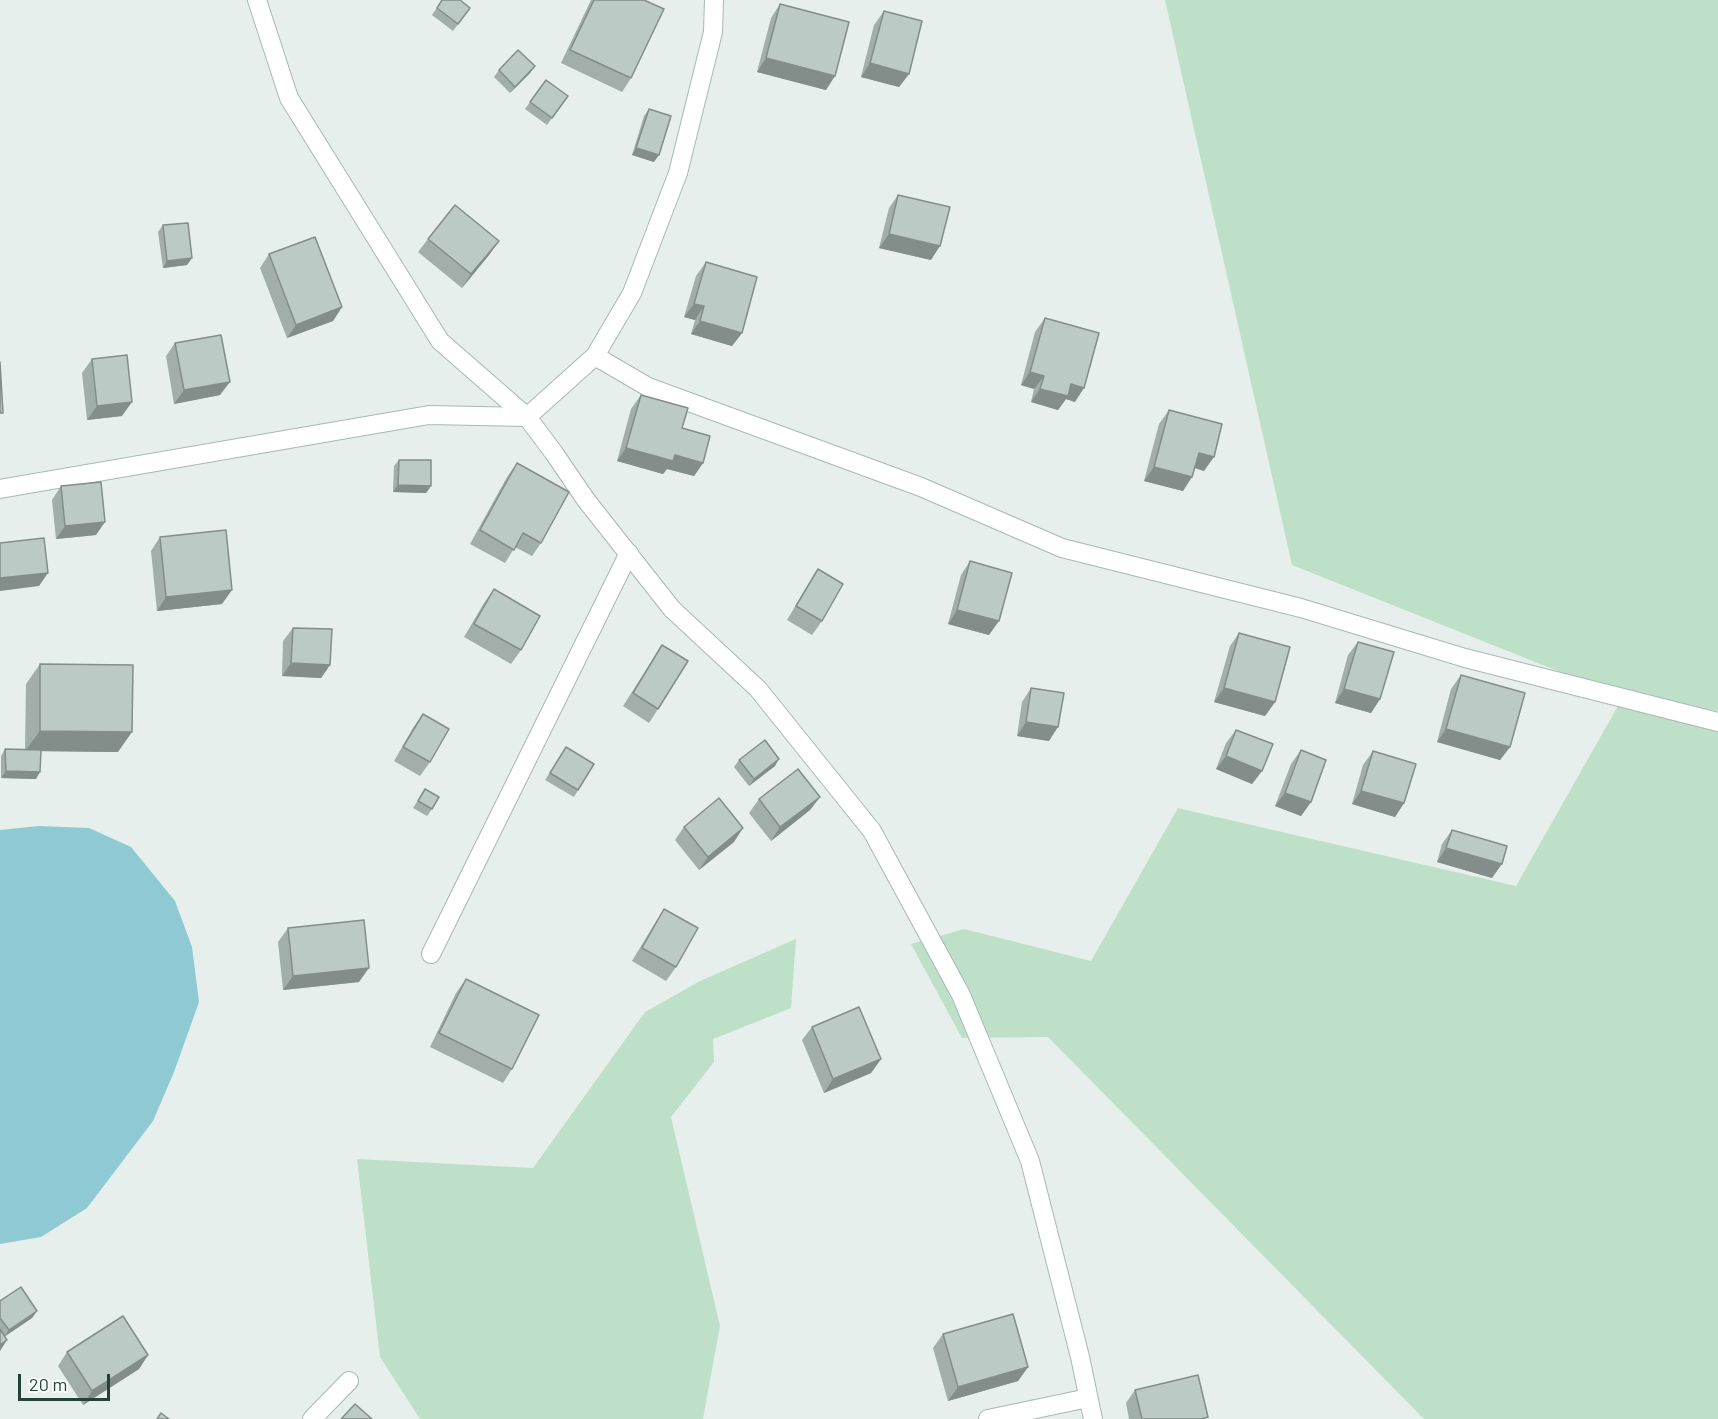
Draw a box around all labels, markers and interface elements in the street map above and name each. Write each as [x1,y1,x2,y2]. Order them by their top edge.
scale bar [21,1362,112,1400]
text: 20 m [29,1373,67,1395]

